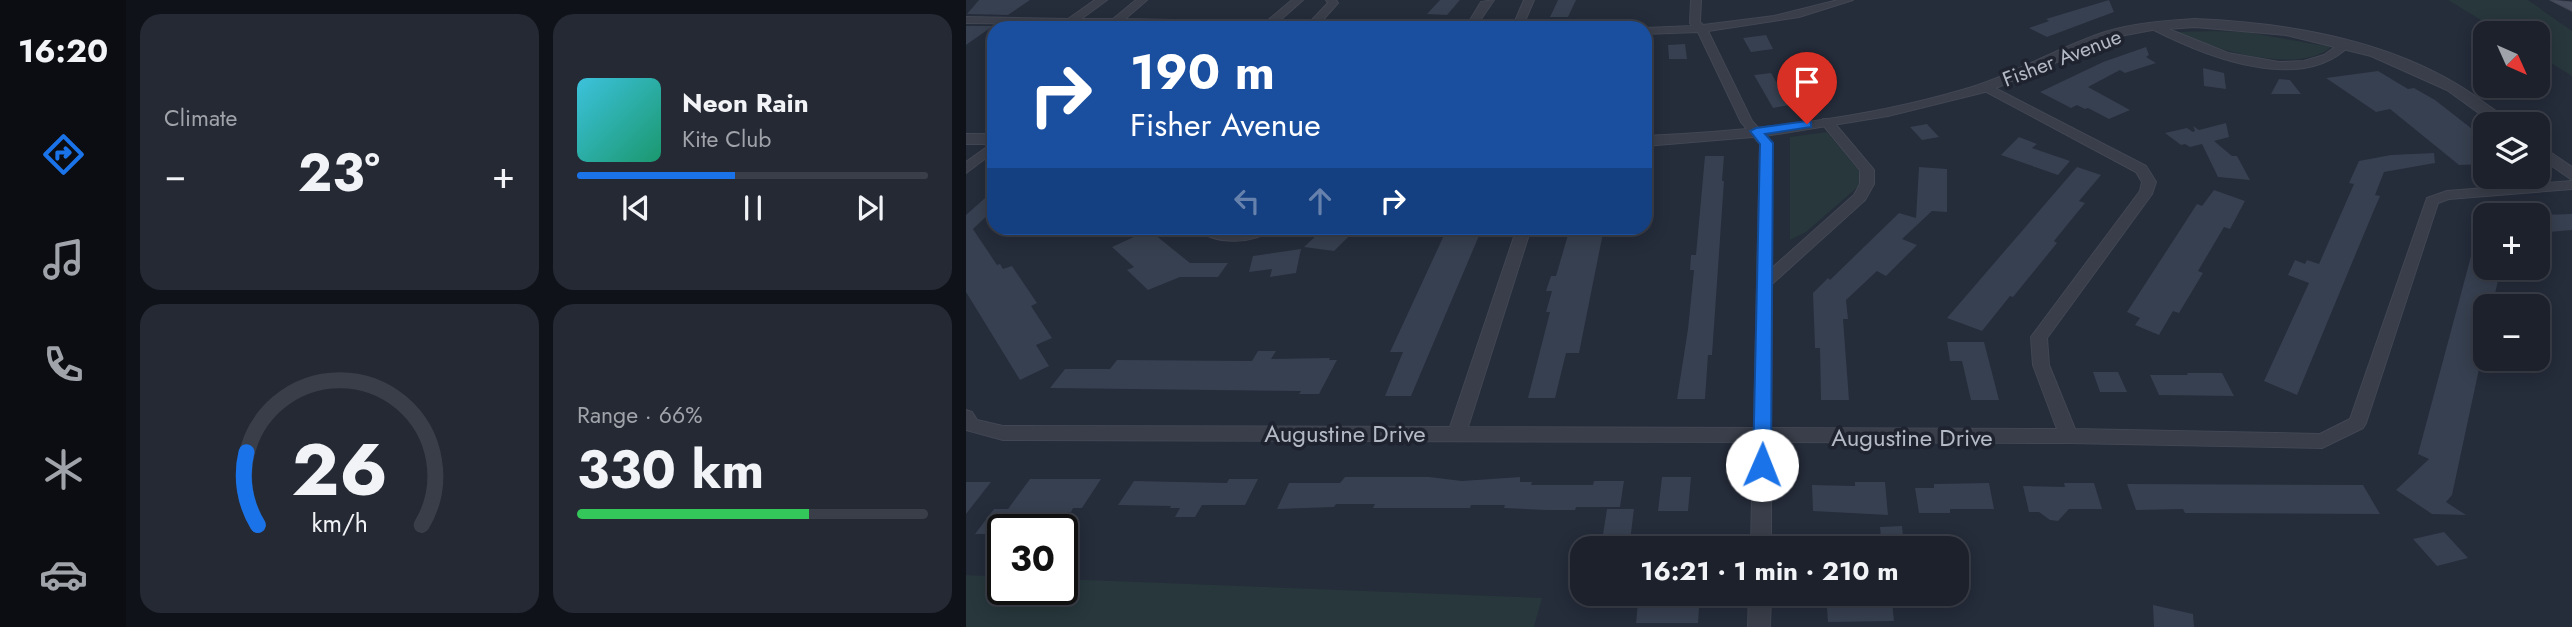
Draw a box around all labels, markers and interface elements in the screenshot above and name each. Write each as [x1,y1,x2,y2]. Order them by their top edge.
north arrow [2473,21,2550,98]
map controls [2473,21,2550,371]
street label: Fisher Avenue [1998,22,2126,94]
text: 16:20 [18,28,108,74]
text: 190 m [1130,37,1275,107]
icon: right [1015,49,1106,140]
pin [1777,52,1837,124]
icon: arrive [1788,63,1826,101]
text: Neon Rain [682,84,809,122]
text: Climate [164,101,237,135]
text: Fisher Avenue [1130,102,1321,148]
button: layers [2473,112,2550,189]
text: Kite Club [682,122,771,156]
icon: directions [39,130,88,179]
text: 23° [298,135,380,211]
text: − [164,147,186,202]
text: + [492,147,515,202]
icon: left [1228,182,1266,220]
icon: ahead [1301,182,1339,220]
icon: right [1374,182,1412,220]
icon: previous [617,189,655,227]
icon: pause [734,189,772,227]
icon: next [851,189,889,227]
button: + [2473,203,2550,280]
icon: music [39,235,88,284]
button: − [2473,294,2550,371]
icon: phone [39,340,88,389]
text: Range · 66% [577,398,702,432]
street label: Augustine Drive [1264,416,1426,451]
text: 26 [291,417,388,522]
street label: Augustine Drive [1831,420,1993,455]
position arrow [1725,428,1799,502]
text: 330 km [577,432,764,508]
icon: climate [39,445,88,494]
text: km/h [311,504,368,540]
speed limit sign: 30 [987,514,1078,605]
icon: car [39,550,88,599]
text: 16:21 · 1 min · 210 m [1640,552,1899,590]

